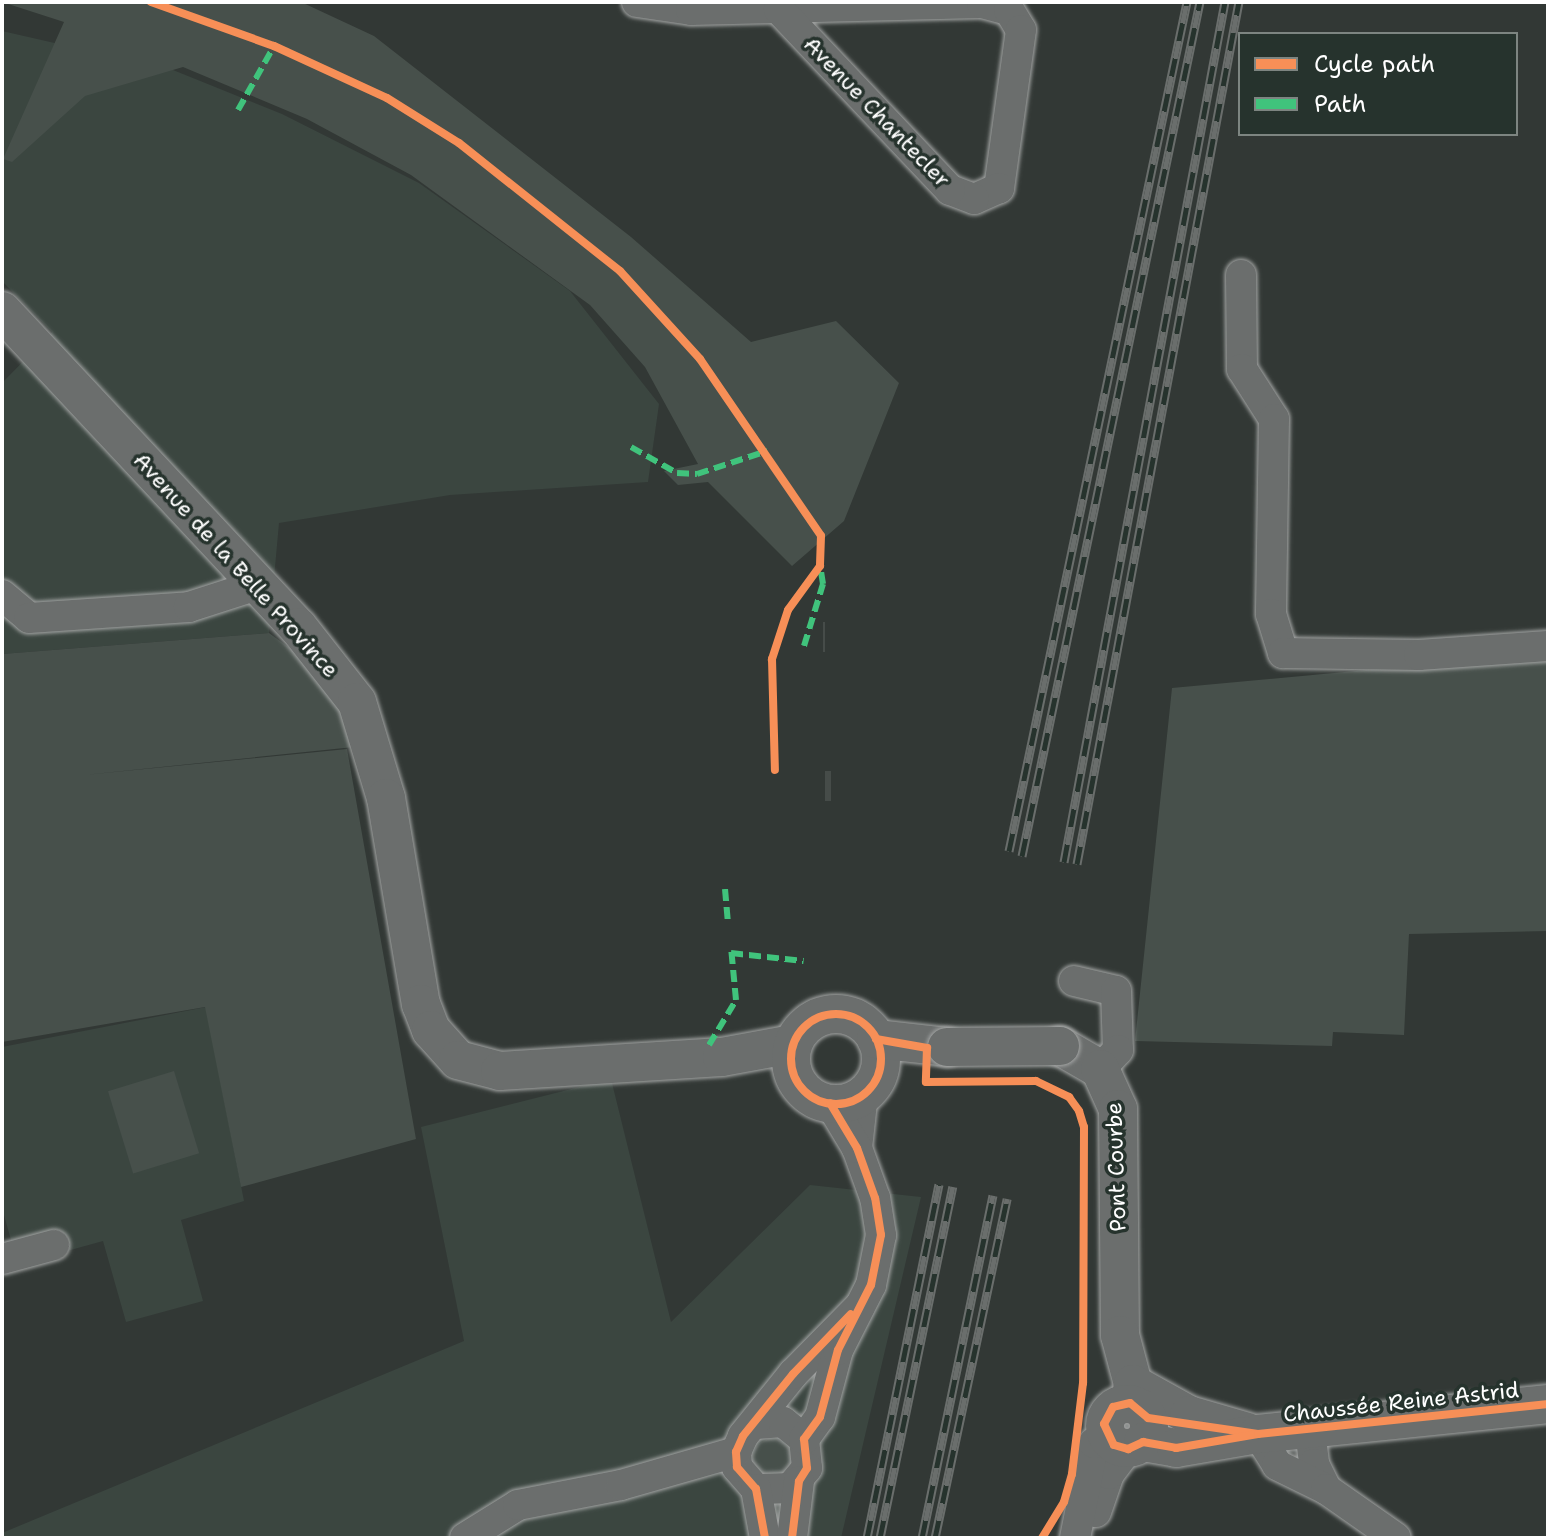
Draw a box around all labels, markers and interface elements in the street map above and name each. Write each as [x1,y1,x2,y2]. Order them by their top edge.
street label: Avenue Chantecler [798,31,956,193]
legend [1238,32,1518,136]
text: Cycle path [1314,48,1435,80]
text: Path [1314,88,1366,120]
street label: Avenue de la Belle Province [128,447,344,683]
street label: Pont Courbe [1101,1102,1131,1232]
street label: Chaussée Reine Astrid [1282,1376,1520,1428]

